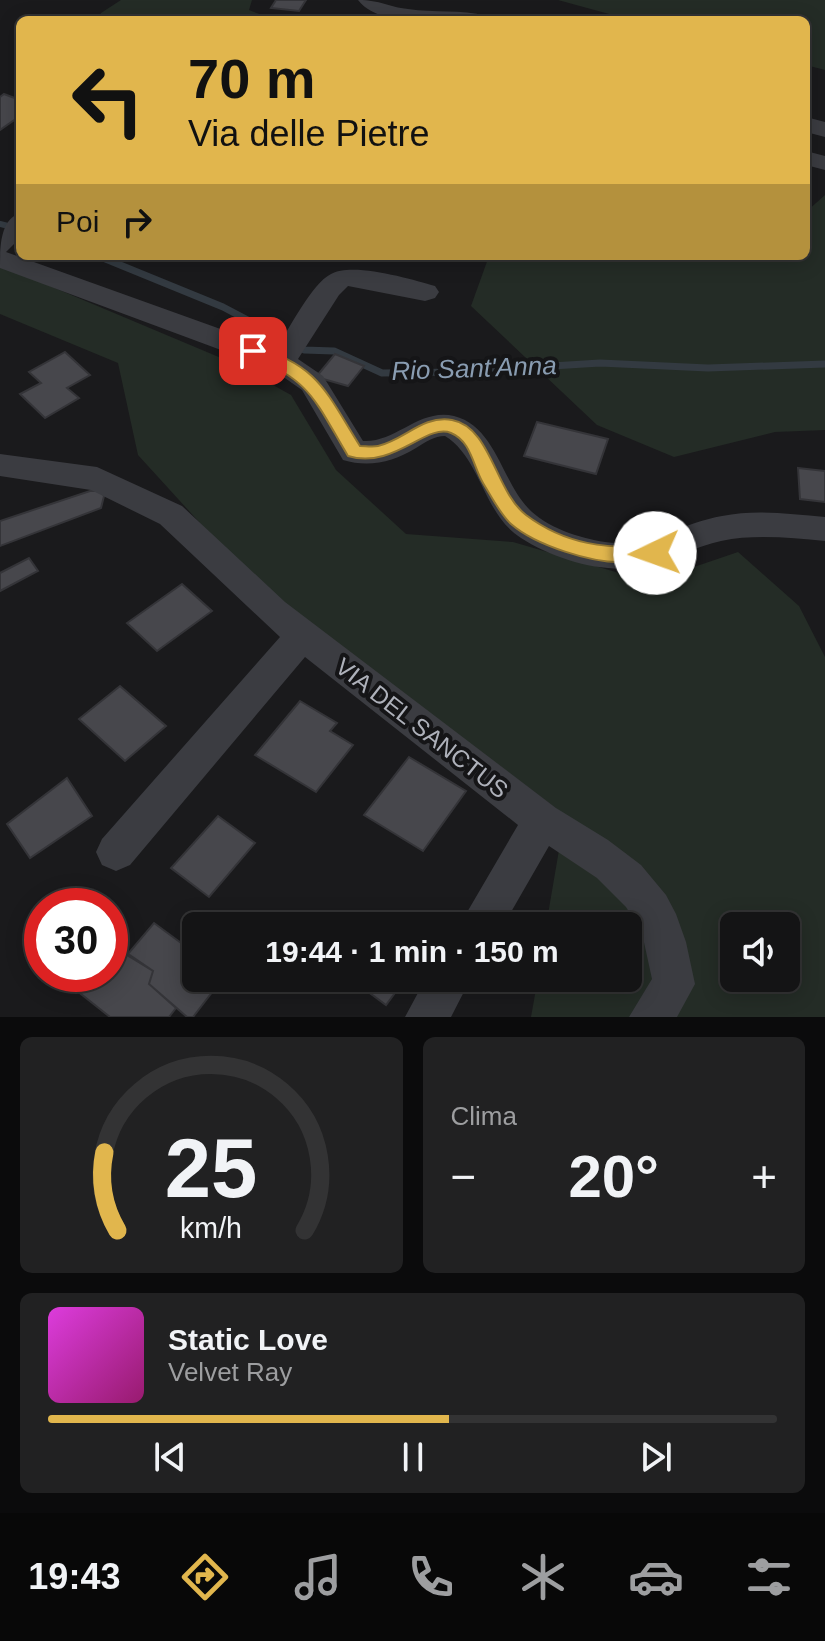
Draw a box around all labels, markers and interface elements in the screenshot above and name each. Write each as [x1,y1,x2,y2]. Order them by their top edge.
text: 70 m [188,47,316,110]
icon: left [56,48,160,152]
text: Via delle Pietre [188,113,430,154]
icon: right [115,200,159,244]
text: Poi [56,205,99,238]
pin [219,317,287,385]
icon: arrive [231,329,275,373]
water label: Rio Sant'Anna [391,350,557,386]
position arrow [613,511,697,595]
street label: VIA DEL SANCTUS [330,652,514,804]
speed limit sign: 30 [24,888,128,992]
map controls [720,912,800,992]
button: sound [720,912,800,992]
text: 19:44 · 1 min · 150 m [265,935,559,968]
text: Clima [451,1101,517,1131]
text: 25 [165,1122,258,1215]
text: 20° [568,1143,659,1210]
text: − [451,1152,476,1201]
text: + [751,1152,777,1201]
text: km/h [180,1212,242,1244]
text: Static Love [168,1323,328,1356]
text: Velvet Ray [168,1357,292,1387]
icon: previous [148,1435,192,1479]
icon: pause [391,1435,435,1479]
icon: next [634,1435,678,1479]
icon: directions [177,1549,233,1605]
icon: music [290,1549,346,1605]
icon: phone [403,1549,459,1605]
icon: climate [515,1549,571,1605]
icon: car [628,1549,684,1605]
icon: filters [741,1549,797,1605]
text: 19:43 [28,1556,120,1597]

